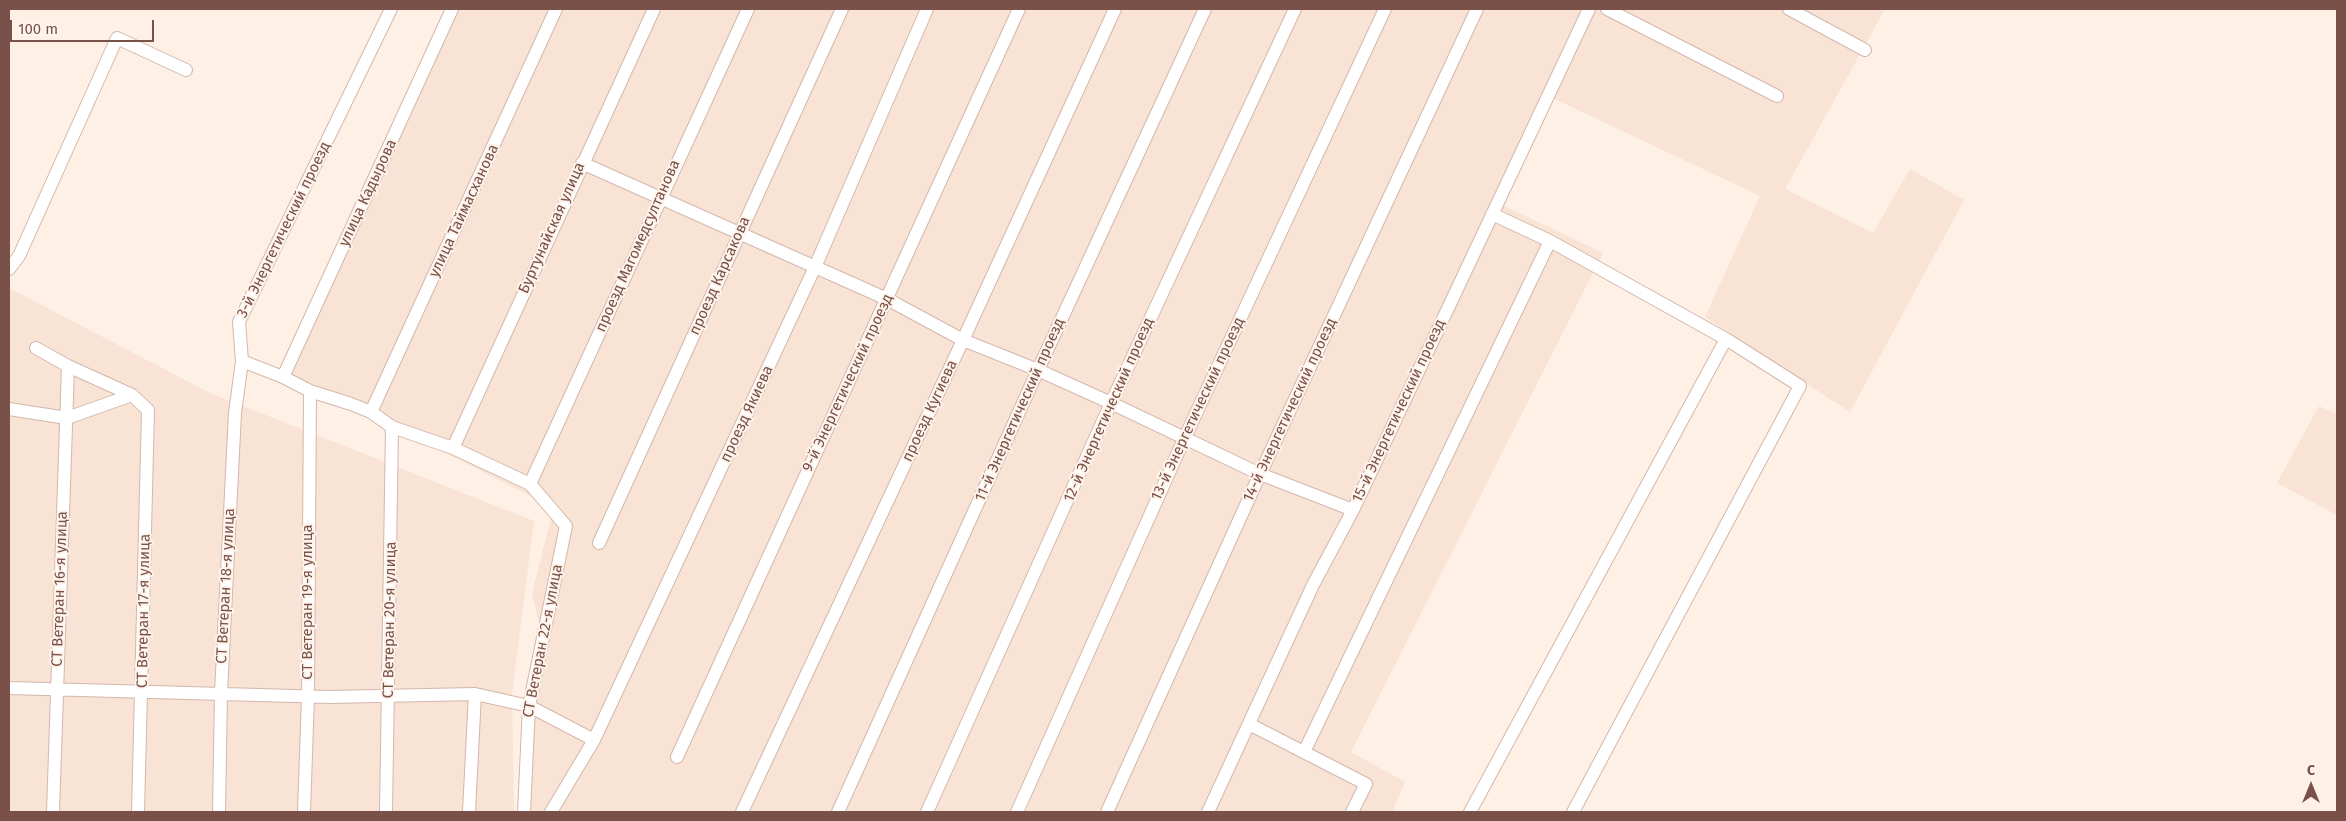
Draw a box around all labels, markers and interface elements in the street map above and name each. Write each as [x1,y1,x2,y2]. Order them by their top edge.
scale bar [12,10,156,42]
text: 100 m [18,20,58,38]
street label: улица Кадырова [335,137,401,249]
street label: 3-й Энергетический проезд [233,139,335,321]
street label: улица Таймасханова [425,142,503,280]
street label: проезд Магомедсултанова [592,157,684,335]
street label: Буртунайская улица [515,160,589,296]
street label: проезд Карсакова [686,214,754,338]
street label: 9-й Энергетический проезд [799,291,897,475]
street label: 11-й Энергетический проезд [971,315,1069,505]
street label: 12-й Энергетический проезд [1060,315,1158,505]
street label: 13-й Энергетический проезд [1148,315,1248,503]
street label: 14-й Энергетический проезд [1239,315,1341,505]
street label: 15-й Энергетический проезд [1349,317,1449,505]
street label: проезд Кугиева [899,357,961,465]
street label: проезд Якиева [717,363,777,465]
street label: СТ Ветеран 18-я улица [213,508,239,664]
street label: СТ Ветеран 16-я улица [48,511,72,667]
street label: СТ Ветеран 19-я улица [299,524,317,680]
street label: СТ Ветеран 17-я улица [134,534,154,688]
street label: СТ Ветеран 20-я улица [380,541,400,699]
street label: СТ Ветеран 22-я улица [519,563,567,719]
north arrow [2286,761,2336,811]
text: С [2307,762,2315,779]

